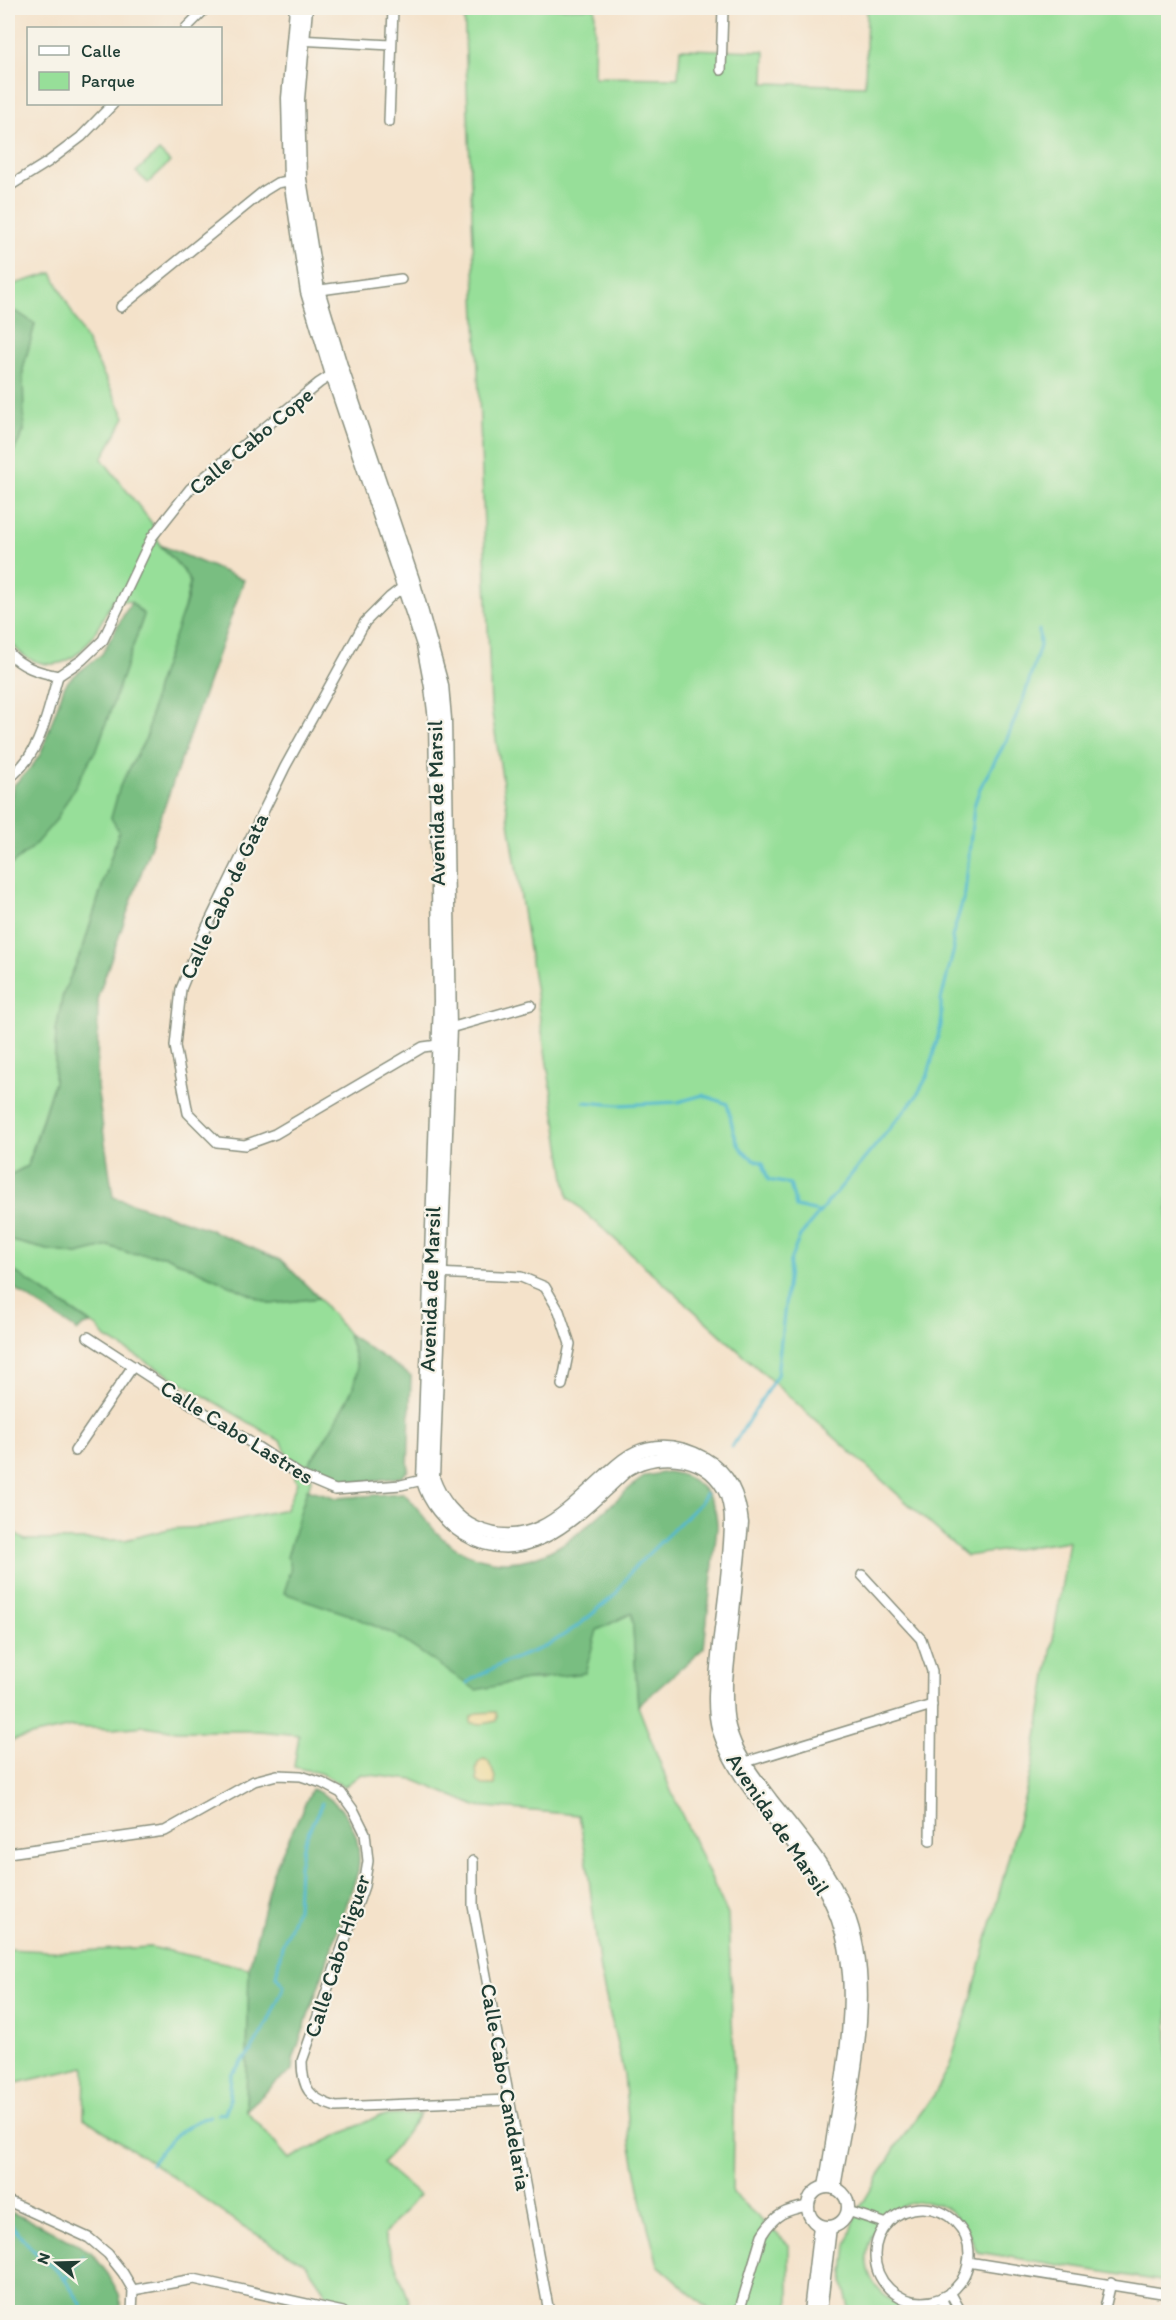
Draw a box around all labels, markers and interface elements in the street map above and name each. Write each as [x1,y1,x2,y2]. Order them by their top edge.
legend [27,27,222,105]
text: Calle [81,40,121,62]
text: Parque [81,70,135,92]
street label: Calle Cabo Cope [183,381,319,501]
street label: Avenida de Marsil [421,720,451,886]
street label: Calle Cabo de Gata [174,808,275,984]
street label: Avenida de Marsil [414,1206,446,1372]
street label: Calle Cabo Lastres [155,1374,319,1490]
street label: Avenida de Marsil [720,1748,836,1900]
street label: Calle Cabo Higuer [298,1870,376,2041]
street label: Calle Cabo Candelaria [474,1981,538,2193]
north arrow [27,2233,87,2293]
text: N [33,2250,54,2266]

